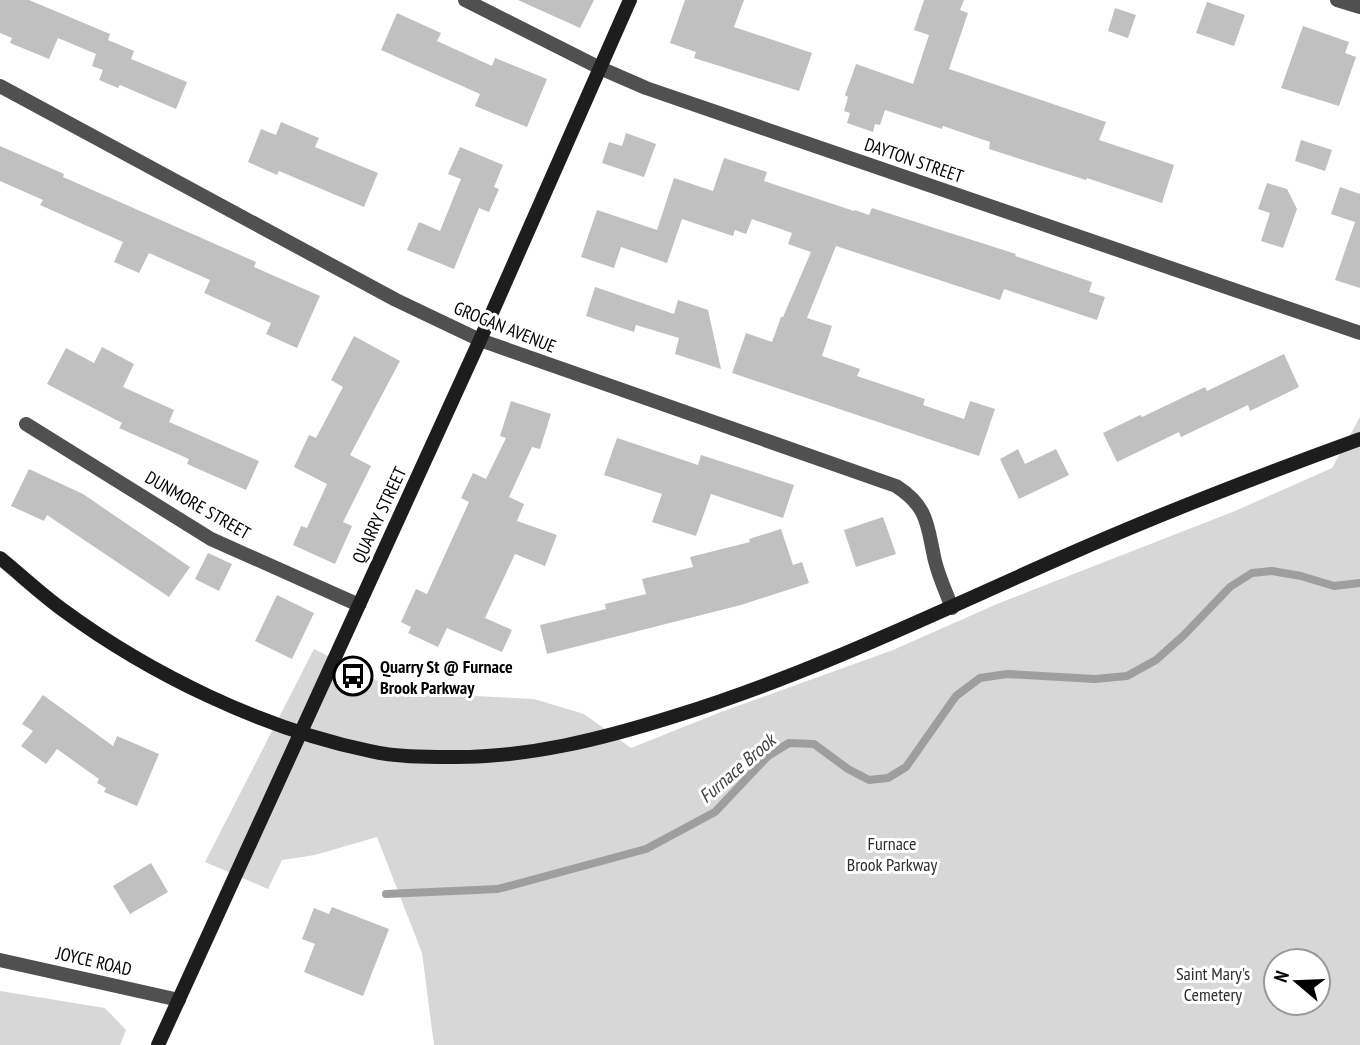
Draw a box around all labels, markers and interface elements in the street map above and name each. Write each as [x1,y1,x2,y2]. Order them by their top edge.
street label: DAYTON STREET [862,132,966,188]
street label: GROGAN AVENUE [451,296,559,358]
street label: QUARRY STREET [347,463,411,567]
street label: DUNMORE STREET [141,466,255,544]
bus stop icon: Quarry St @ Furnace Brook Parkway [332,655,374,697]
place label: Quarry St @ Furnace Brook Parkway [380,655,513,699]
water label: Furnace Brook [694,727,782,808]
park label: Furnace Brook Parkway [847,832,938,876]
street label: JOYCE ROAD [53,941,134,981]
north arrow [1262,947,1332,1017]
park label: Saint Mary's Cemetery [1176,962,1250,1006]
text: N [1268,968,1294,985]

